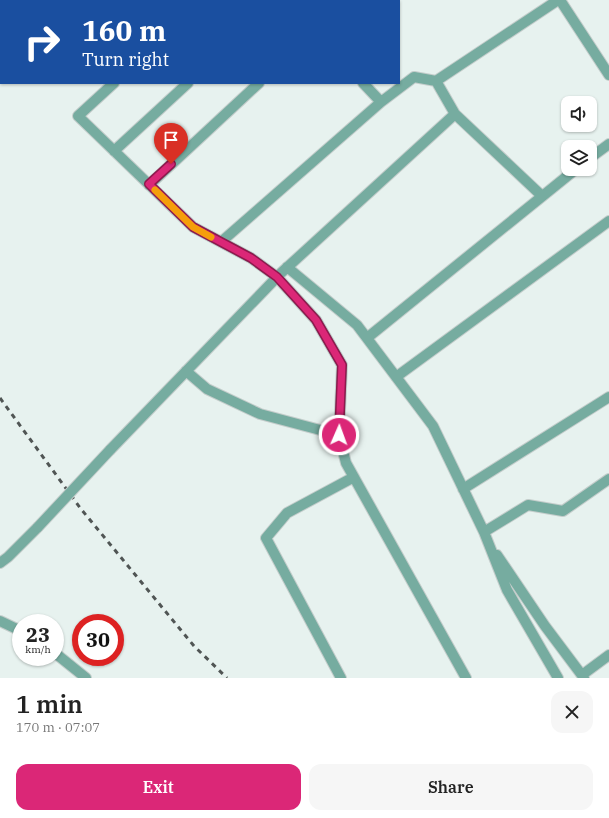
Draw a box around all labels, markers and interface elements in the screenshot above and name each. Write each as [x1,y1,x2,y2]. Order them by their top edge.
text: 160 m [82,12,166,49]
icon: right [16,16,68,68]
text: Turn right [82,48,169,71]
map controls [561,96,597,176]
button: sound [561,96,597,132]
pin [154,123,188,164]
icon: arrive [160,129,182,151]
button: layers [561,140,597,176]
position arrow [318,414,360,456]
speed limit sign: 30 [72,614,124,666]
text: 23 [26,621,50,648]
text: km/h [25,643,51,656]
text: 1 min [16,688,83,720]
button: close [551,691,593,733]
text: 170 m · 07:07 [16,719,100,736]
button: Exit [16,764,301,810]
button: Share [309,764,593,810]

